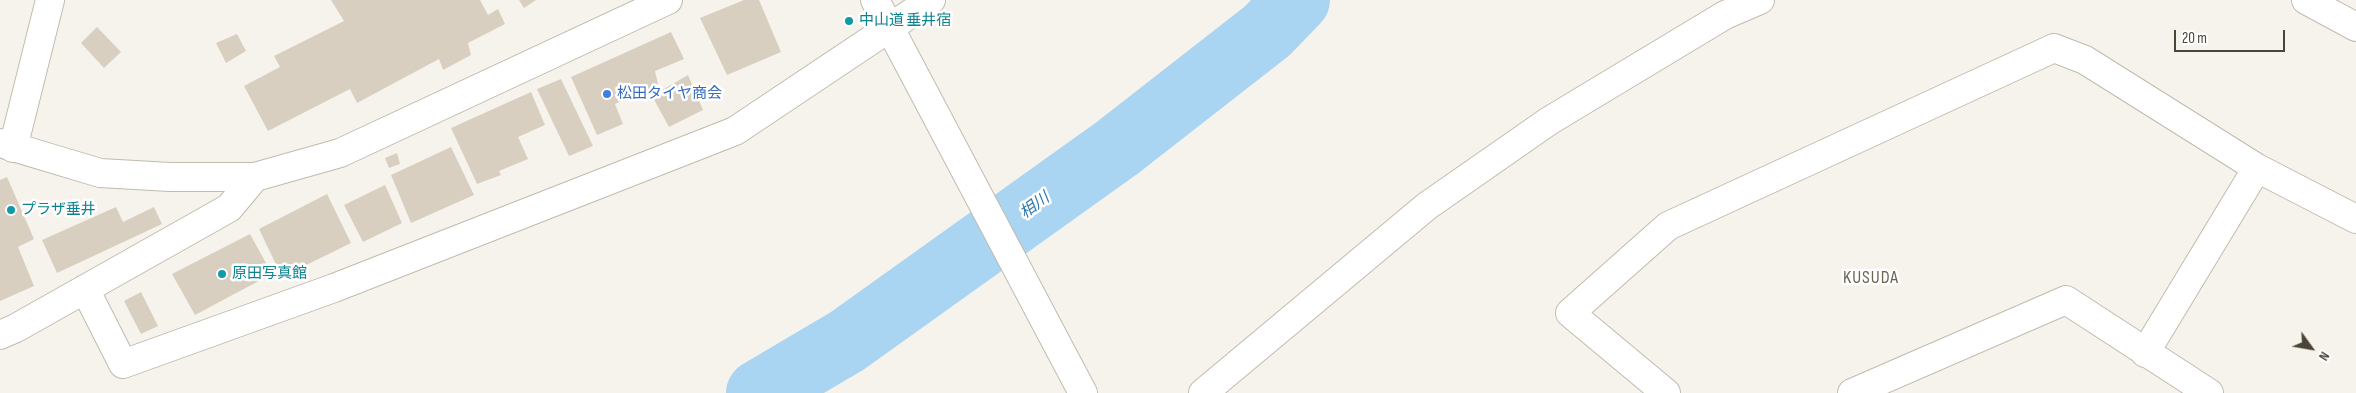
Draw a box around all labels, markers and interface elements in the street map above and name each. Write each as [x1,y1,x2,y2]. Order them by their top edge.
place label: 中山道 垂井宿 [859,12,951,30]
marker: 中山道 垂井宿 [843,15,855,27]
scale bar [2176,20,2287,52]
text: 20 m [2182,29,2207,48]
place label: 松田タイヤ商会 [617,85,722,103]
marker: 松田タイヤ商会 [601,88,613,100]
water label: 相川 [1016,189,1054,223]
place label: プラザ垂井 [21,201,96,219]
marker: プラザ垂井 [5,204,17,216]
place label: 原田写真館 [232,265,307,283]
district label: KUSUDA [1842,267,1900,289]
marker: 原田写真館 [216,268,228,280]
north arrow [2286,323,2336,373]
text: N [2315,349,2333,364]

